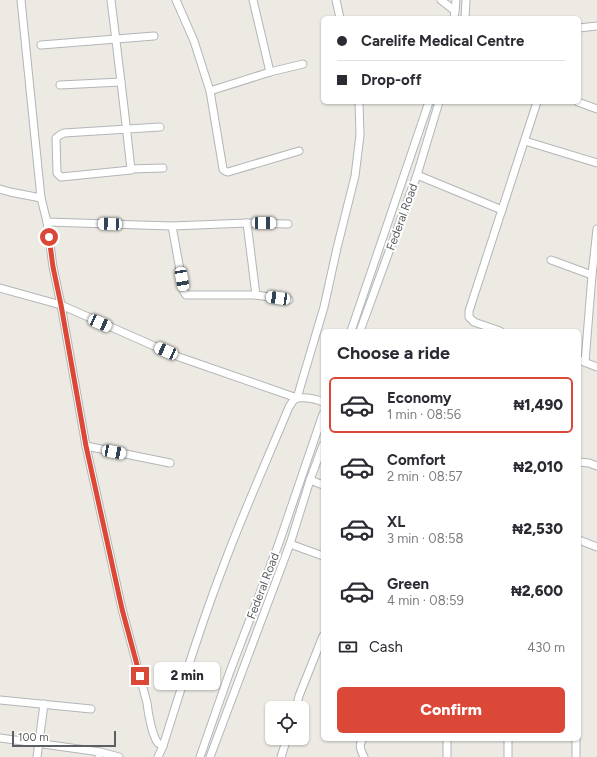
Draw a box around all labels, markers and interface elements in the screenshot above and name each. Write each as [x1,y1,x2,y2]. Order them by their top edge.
text: Carelife Medical Centre [361,32,524,50]
text: Drop-off [361,71,422,89]
street label: Federal Road [383,182,421,252]
car [252,217,276,229]
car [98,218,122,230]
route start [40,228,58,246]
car [174,266,190,292]
car [265,290,291,306]
car [87,313,113,333]
car [153,341,179,361]
text: Choose a ride [337,342,450,364]
icon: car [339,387,375,423]
text: Economy [387,389,452,407]
text: ₦1,490 [514,396,563,414]
text: 1 min · 08:56 [387,407,461,422]
car [101,444,127,460]
icon: car [339,449,375,485]
text: Comfort [387,451,446,469]
text: ₦2,010 [513,458,563,476]
text: 2 min · 08:57 [387,469,463,484]
icon: car [339,511,375,547]
text: XL [387,513,405,531]
text: ₦2,530 [512,520,563,538]
text: 3 min · 08:58 [387,531,463,546]
street label: Federal Road [244,551,282,621]
icon: car [339,573,375,609]
text: Green [387,575,429,593]
text: ₦2,600 [511,582,563,600]
text: 4 min · 08:59 [387,593,464,608]
icon: cash [337,636,359,658]
text: Cash [369,638,403,656]
text: 430 m [527,640,565,655]
callout: 2 min [154,662,220,690]
route end [131,667,149,685]
text: 2 min [170,668,204,683]
button: Confirm [337,687,565,733]
map controls [265,701,309,745]
button: locate [265,701,309,745]
scale bar [12,729,116,748]
text: 100 m [18,731,49,744]

